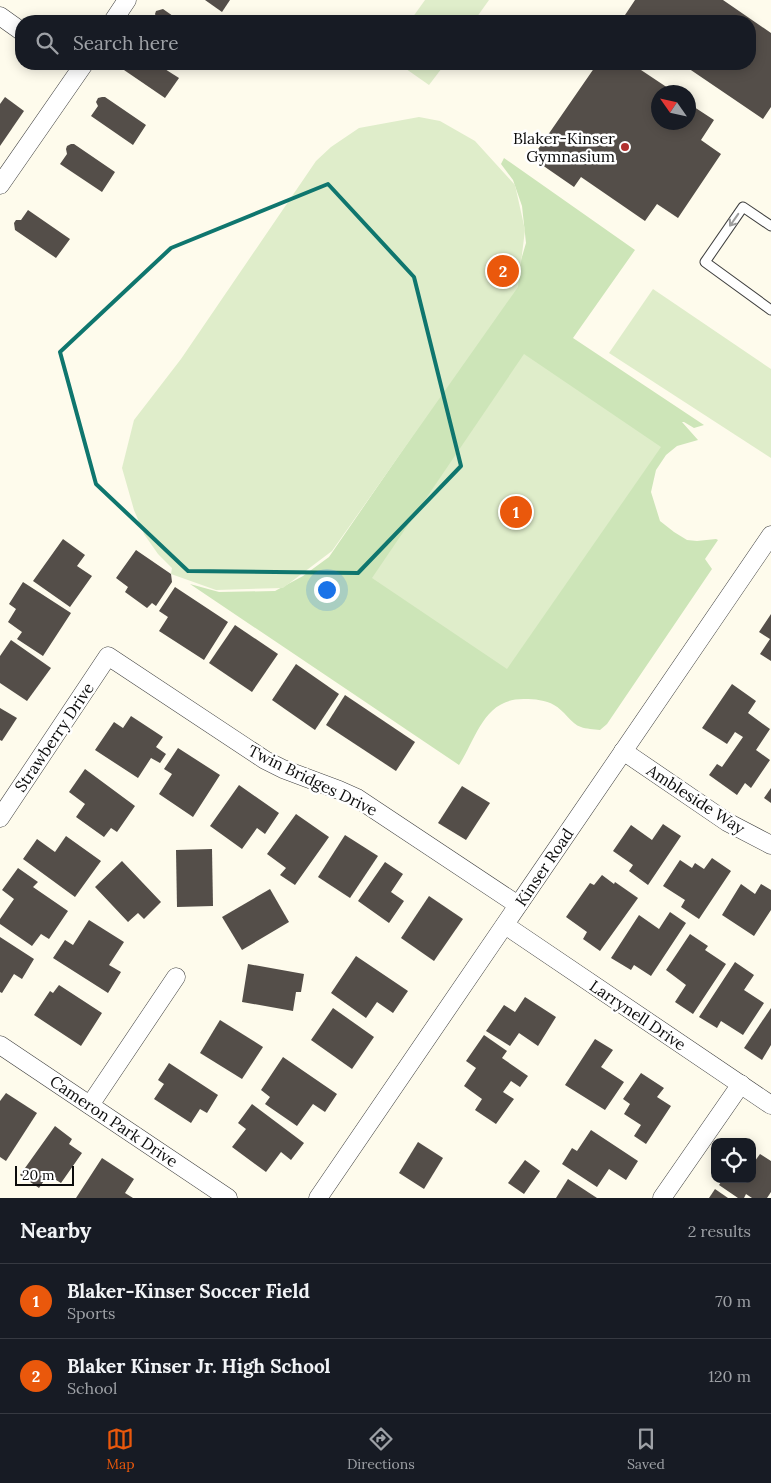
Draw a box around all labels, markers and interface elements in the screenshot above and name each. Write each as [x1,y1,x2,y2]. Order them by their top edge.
search box [15,15,756,70]
icon: search [33,29,61,57]
text: Search here [73,31,179,55]
north arrow [651,85,696,130]
place label: Blaker-Kinser Gymnasium [513,128,615,166]
marker: Blaker-Kinser Gymnasium [619,141,631,153]
one-way arrow [729,212,739,226]
pin: 2 [487,252,519,290]
pin: 1 [500,493,532,531]
your location [314,577,340,603]
street label: Strawberry Drive [10,678,98,796]
street label: Twin Bridges Drive [245,740,381,820]
street label: Ambleside Way [642,759,749,838]
street label: Kinser Road [511,824,578,910]
street label: Larrynell Drive [586,975,690,1055]
street label: Cameron Park Drive [46,1071,182,1171]
map controls [711,1138,756,1183]
button: locate [711,1138,756,1183]
scale bar [15,1163,74,1186]
text: 20 m [22,1166,54,1184]
text: Nearby [20,1217,91,1244]
text: 2 results [688,1221,751,1241]
text: Blaker-Kinser Soccer Field [67,1279,310,1303]
text: 1 [33,1291,39,1311]
text: 70 m [715,1291,751,1311]
text: Sports [67,1303,116,1323]
text: Blaker Kinser Jr. High School [67,1354,331,1378]
text: 2 [32,1366,40,1386]
text: 120 m [708,1366,751,1386]
text: School [67,1378,117,1398]
tab: Map [106,1425,135,1473]
tab: Directions [347,1425,415,1473]
tab: Saved [627,1425,665,1473]

